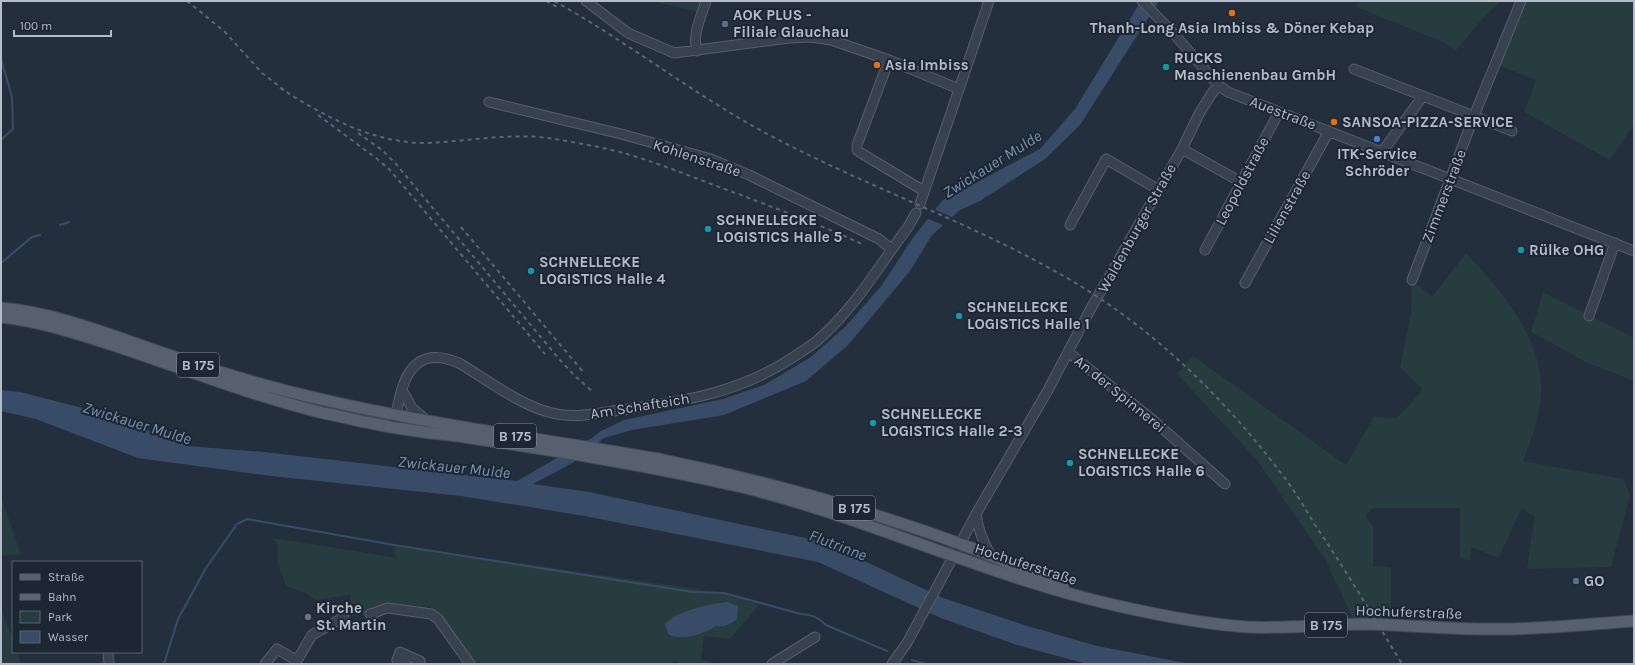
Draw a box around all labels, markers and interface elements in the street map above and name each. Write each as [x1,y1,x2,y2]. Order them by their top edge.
place label: AOK PLUS - Filiale Glauchau [733,6,849,41]
marker: Thanh-Long Asia Imbiss & Döner Kebap [1227,8,1237,18]
scale bar [14,12,111,38]
text: 100 m [20,19,52,33]
marker: AOK PLUS - Filiale Glauchau [720,19,730,29]
place label: Thanh-Long Asia Imbiss & Döner Kebap [1090,19,1374,37]
place label: RUCKS Maschienenbau GmbH [1174,49,1336,84]
place label: Asia Imbiss [885,56,969,74]
marker: Asia Imbiss [872,60,882,70]
marker: RUCKS Maschienenbau GmbH [1161,62,1171,72]
street label: Auestraße [1247,92,1319,134]
place label: SANSOA-PIZZA-SERVICE [1342,113,1514,131]
marker: SANSOA-PIZZA-SERVICE [1329,117,1339,127]
water label: Zwickauer Mulde [939,126,1045,202]
street label: Leopoldstraße [1211,134,1273,228]
marker: ITK-Service Schröder [1372,134,1382,144]
street label: Kohlenstraße [651,135,743,181]
place label: ITK-Service Schröder [1337,145,1417,180]
street label: Zimmerstraße [1418,147,1470,245]
street label: Waldenburger Straße [1094,160,1180,296]
street label: Lilienstraße [1259,167,1315,247]
place label: SCHNELLECKE LOGISTICS Halle 5 [716,211,843,246]
marker: SCHNELLECKE LOGISTICS Halle 5 [703,224,713,234]
place label: Rülke OHG [1529,241,1604,259]
marker: Rülke OHG [1516,245,1526,255]
place label: SCHNELLECKE LOGISTICS Halle 4 [539,253,666,288]
marker: SCHNELLECKE LOGISTICS Halle 4 [526,266,536,276]
place label: SCHNELLECKE LOGISTICS Halle 1 [967,298,1090,333]
marker: SCHNELLECKE LOGISTICS Halle 1 [954,311,964,321]
street label: An der Spinnerei [1071,352,1169,436]
road number: B 175 [177,353,219,377]
street label: Am Schafteich [589,389,691,423]
water label: Zwickauer Mulde [80,397,194,449]
place label: SCHNELLECKE LOGISTICS Halle 2-3 [881,405,1023,440]
marker: SCHNELLECKE LOGISTICS Halle 2-3 [868,418,878,428]
road number: B 175 [494,424,536,448]
place label: SCHNELLECKE LOGISTICS Halle 6 [1078,445,1205,480]
water label: Zwickauer Mulde [397,452,512,482]
marker: SCHNELLECKE LOGISTICS Halle 6 [1065,458,1075,468]
road number: B 175 [833,496,875,520]
water label: Flutrinne [806,525,870,565]
street label: Hochuferstraße [973,539,1079,589]
legend [12,561,142,653]
text: Straße [48,570,84,584]
place label: GO [1584,572,1604,590]
marker: GO [1571,576,1581,586]
text: Bahn [48,590,77,604]
place label: Kirche St. Martin [316,599,386,634]
street label: Hochuferstraße [1355,601,1463,623]
text: Park [48,610,73,624]
marker: Kirche St. Martin [303,612,313,622]
road number: B 175 [1305,613,1347,637]
text: Wasser [48,630,89,644]

